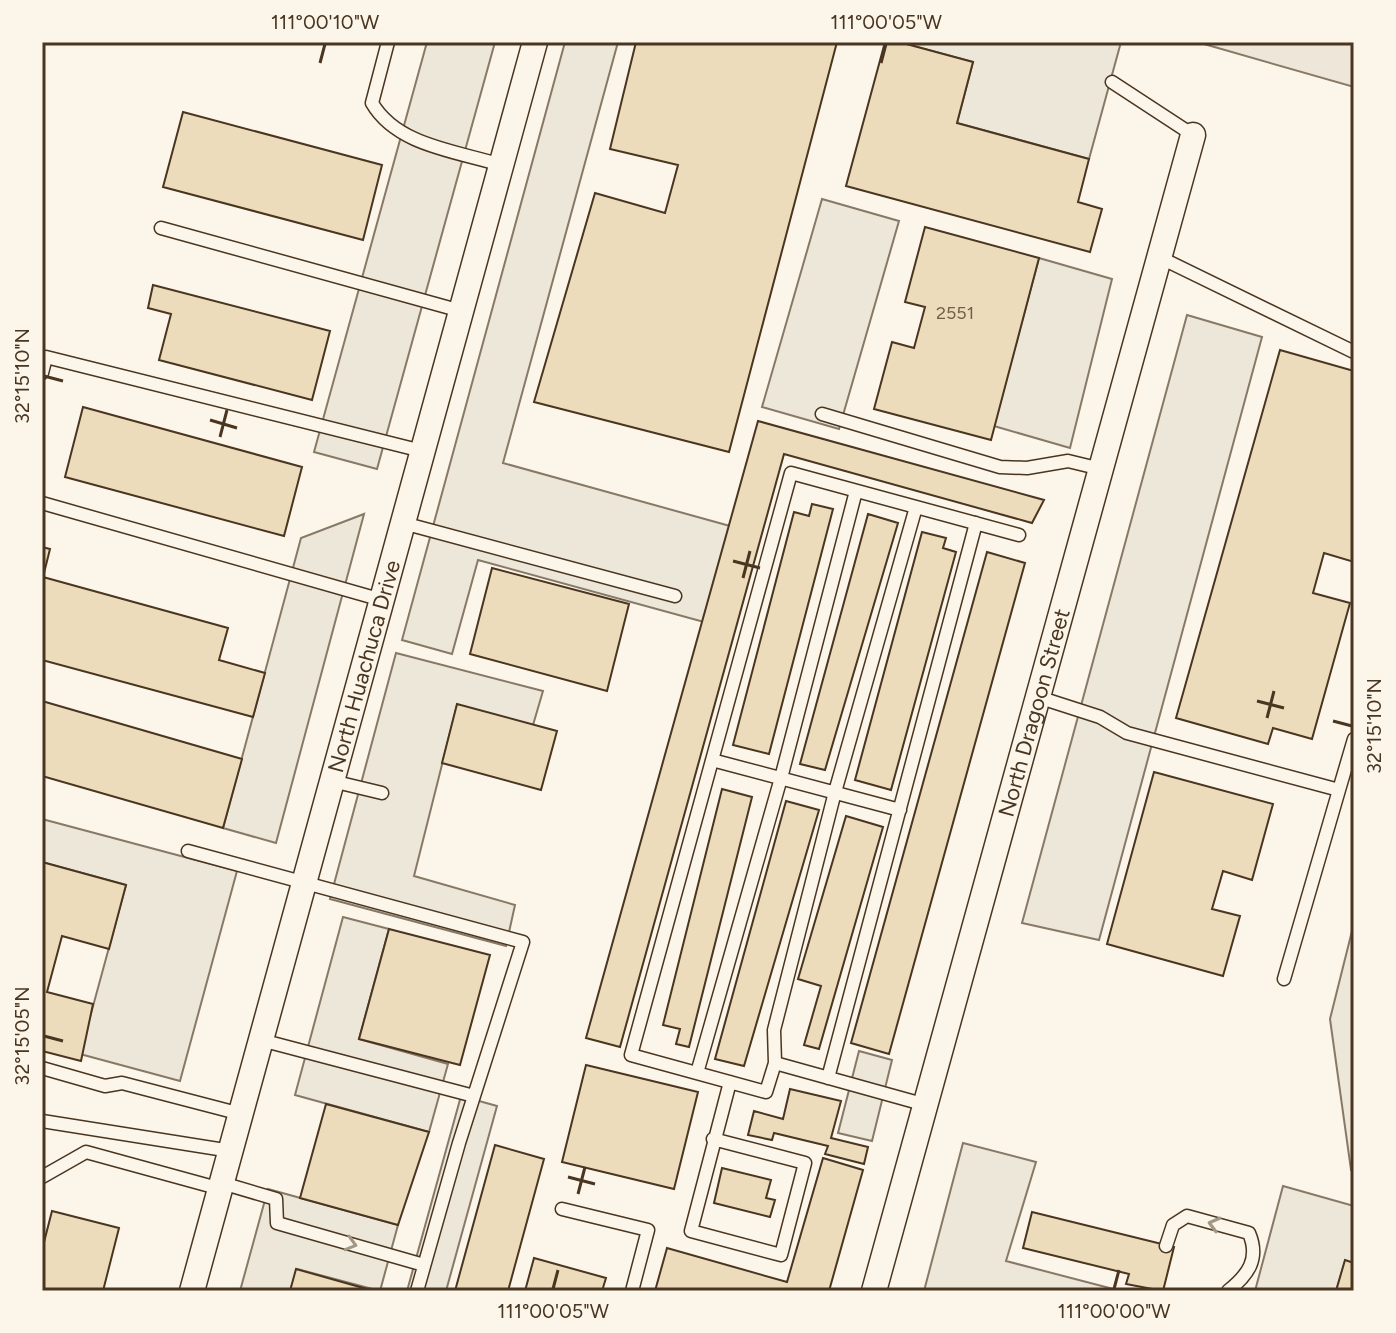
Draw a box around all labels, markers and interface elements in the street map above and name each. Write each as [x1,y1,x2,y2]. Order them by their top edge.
text: 111°00'10"W [271,10,379,34]
text: 111°00'05"W [830,10,942,34]
house number: 2551 [936,302,974,324]
text: 32°15'10"N [10,328,34,424]
street label: North Huachuca Drive [322,557,406,775]
street label: North Dragoon Street [992,605,1075,820]
text: 32°15'10"N [1362,678,1386,774]
text: 32°15'05"N [10,986,34,1086]
one-way arrow [1208,1216,1222,1233]
one-way arrow [343,1235,357,1251]
text: 111°00'05"W [497,1299,609,1323]
text: 111°00'00"W [1057,1299,1171,1323]

